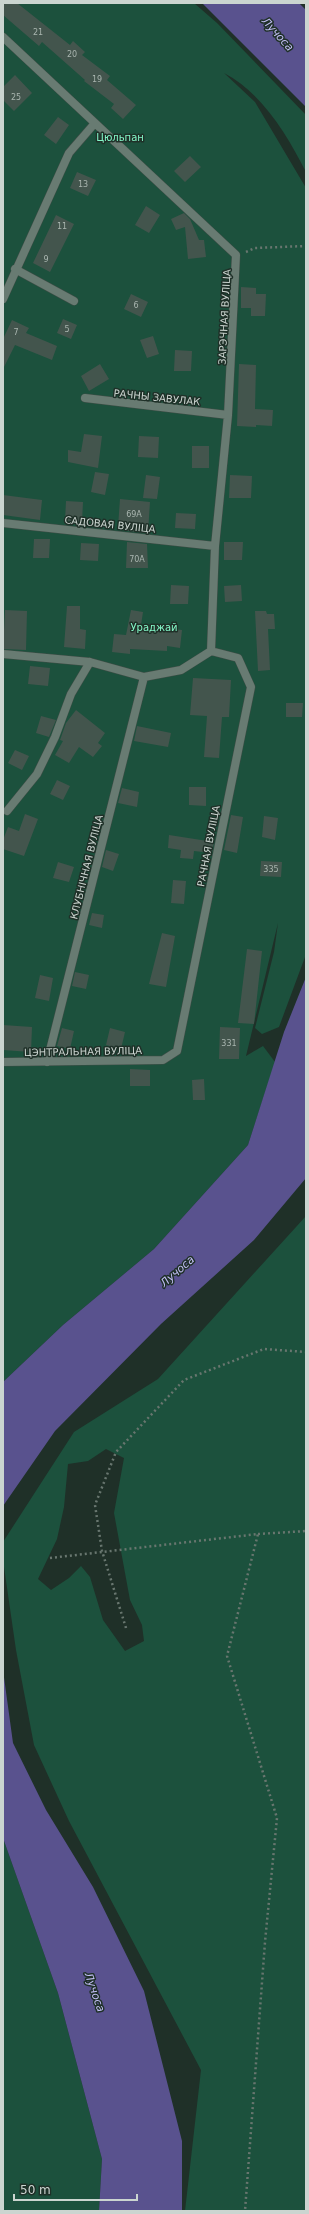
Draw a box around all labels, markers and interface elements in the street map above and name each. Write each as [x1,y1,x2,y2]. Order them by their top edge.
water label: Лучоса [258,14,296,54]
house number: 21 [33,28,43,37]
house number: 20 [67,50,77,59]
house number: 19 [92,75,102,84]
house number: 25 [11,93,21,102]
park label: Цюльпан [96,132,144,143]
house number: 13 [78,180,88,189]
house number: 11 [57,222,67,231]
house number: 9 [43,255,49,264]
street label: ЗАРЭЧНАЯ ВУЛІЦА [217,269,233,365]
house number: 6 [133,301,139,310]
house number: 5 [64,325,70,334]
house number: 7 [13,328,19,337]
street label: РАЧНЫ ЗАВУЛАК [113,387,201,408]
house number: 69А [126,510,142,519]
street label: САДОВАЯ ВУЛІЦА [64,514,156,535]
house number: 70А [129,555,145,564]
park label: Ураджай [130,622,178,633]
street label: РАЧНАЯ ВУЛІЦА [195,805,222,888]
street label: КЛУБНІЧНАЯ ВУЛІЦА [68,814,105,921]
house number: 335 [263,865,279,874]
house number: 331 [221,1039,237,1048]
street label: ЦЭНТРАЛЬНАЯ ВУЛІЦА [24,1045,142,1058]
water label: Лучоса [157,1253,197,1290]
water label: Лучоса [81,1970,107,2014]
scale bar [14,2176,137,2202]
text: 50 m [20,2183,51,2197]

